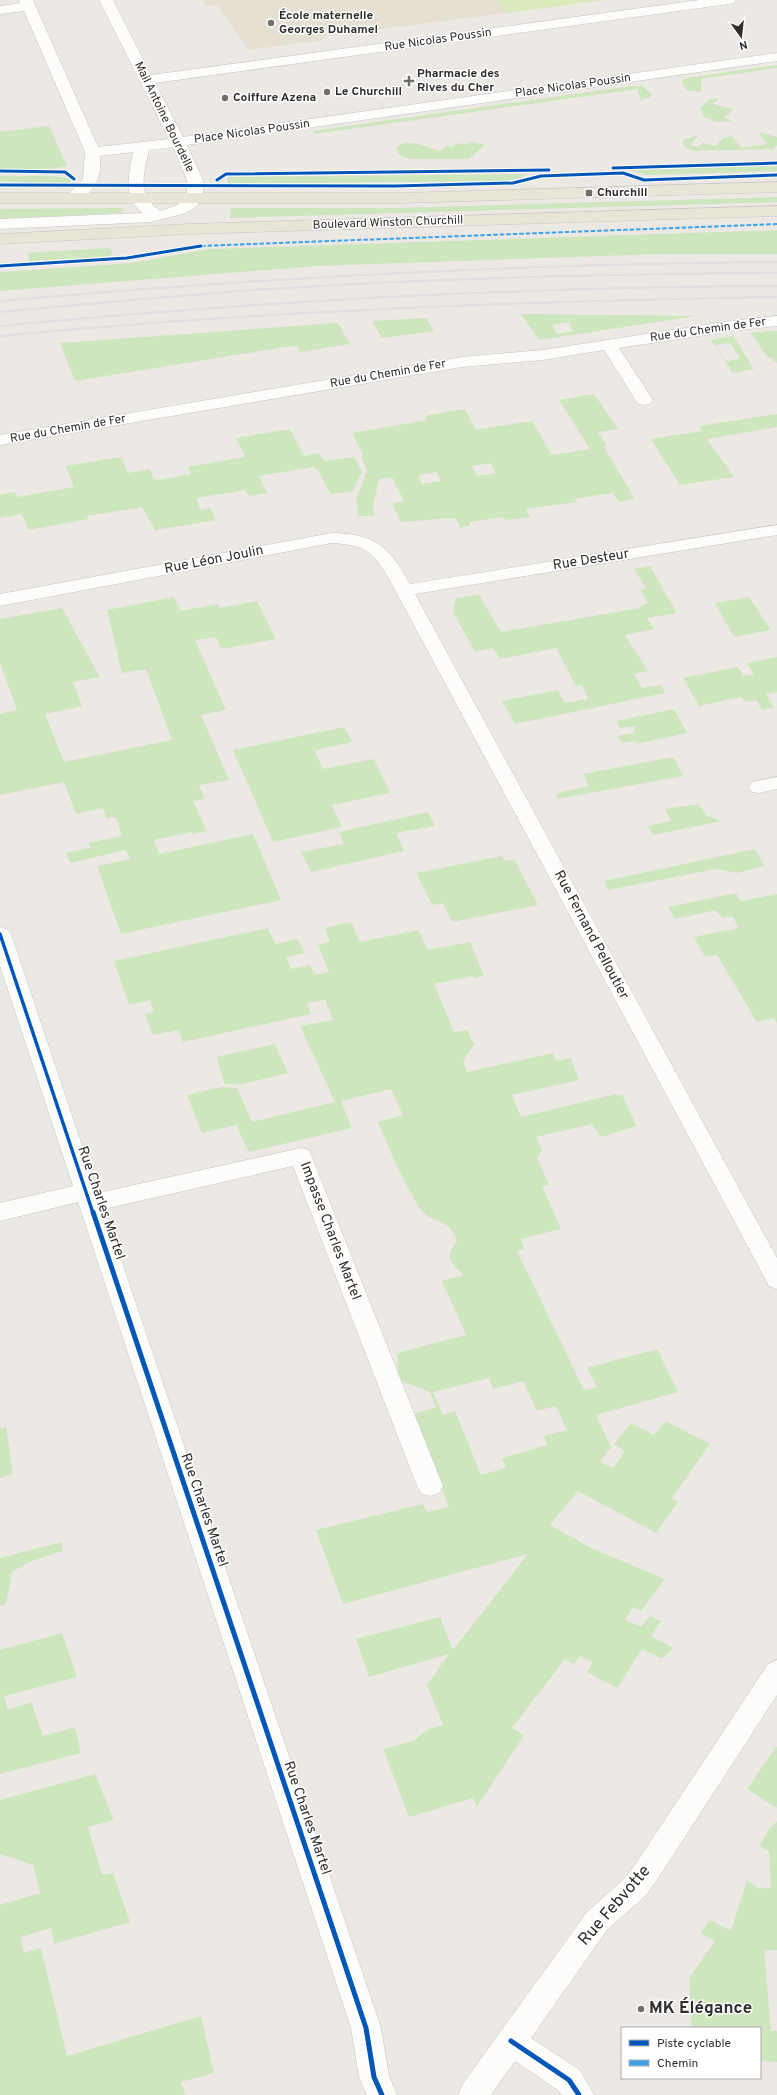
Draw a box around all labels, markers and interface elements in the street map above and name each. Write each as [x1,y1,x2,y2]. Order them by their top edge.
place label: École maternelle Georges Duhamel [279,8,378,38]
north arrow [721,16,761,56]
marker: École maternelle Georges Duhamel [266,18,276,28]
street label: Rue Nicolas Poussin [383,25,493,55]
text: N [738,37,749,52]
street label: Mail Antoine Bourdelle [130,59,198,175]
place label: Pharmacie des Rives du Cher [417,66,500,96]
street label: Place Nicolas Poussin [514,70,632,102]
marker: Pharmacie des Rives du Cher [404,76,414,86]
place label: Le Churchill [335,84,402,100]
marker: Le Churchill [322,87,332,97]
place label: Coiffure Azena [233,90,316,106]
marker: Coiffure Azena [220,93,230,103]
street label: Place Nicolas Poussin [193,116,311,148]
place label: Churchill [597,185,648,201]
marker: Churchill [584,188,594,198]
street label: Boulevard Winston Churchill [312,212,464,234]
street label: Rue du Chemin de Fer [649,314,767,346]
street label: Rue du Chemin de Fer [329,356,447,392]
street label: Rue du Chemin de Fer [9,411,127,447]
street label: Rue Léon Joulin [163,542,265,578]
street label: Rue Desteur [552,545,631,574]
street label: Rue Fernand Pelloutier [550,868,632,1003]
street label: Rue Charles Martel [74,1144,128,1262]
street label: Impasse Charles Martel [296,1160,364,1302]
street label: Rue Charles Martel [177,1451,231,1569]
street label: Rue Charles Martel [280,1759,334,1877]
street label: Rue Febvotte [574,1861,656,1951]
place label: MK Élégance [649,1997,752,2020]
marker: MK Élégance [636,2004,646,2014]
legend [621,2027,761,2079]
text: Piste cyclable [657,2036,731,2052]
text: Chemin [657,2056,698,2072]

